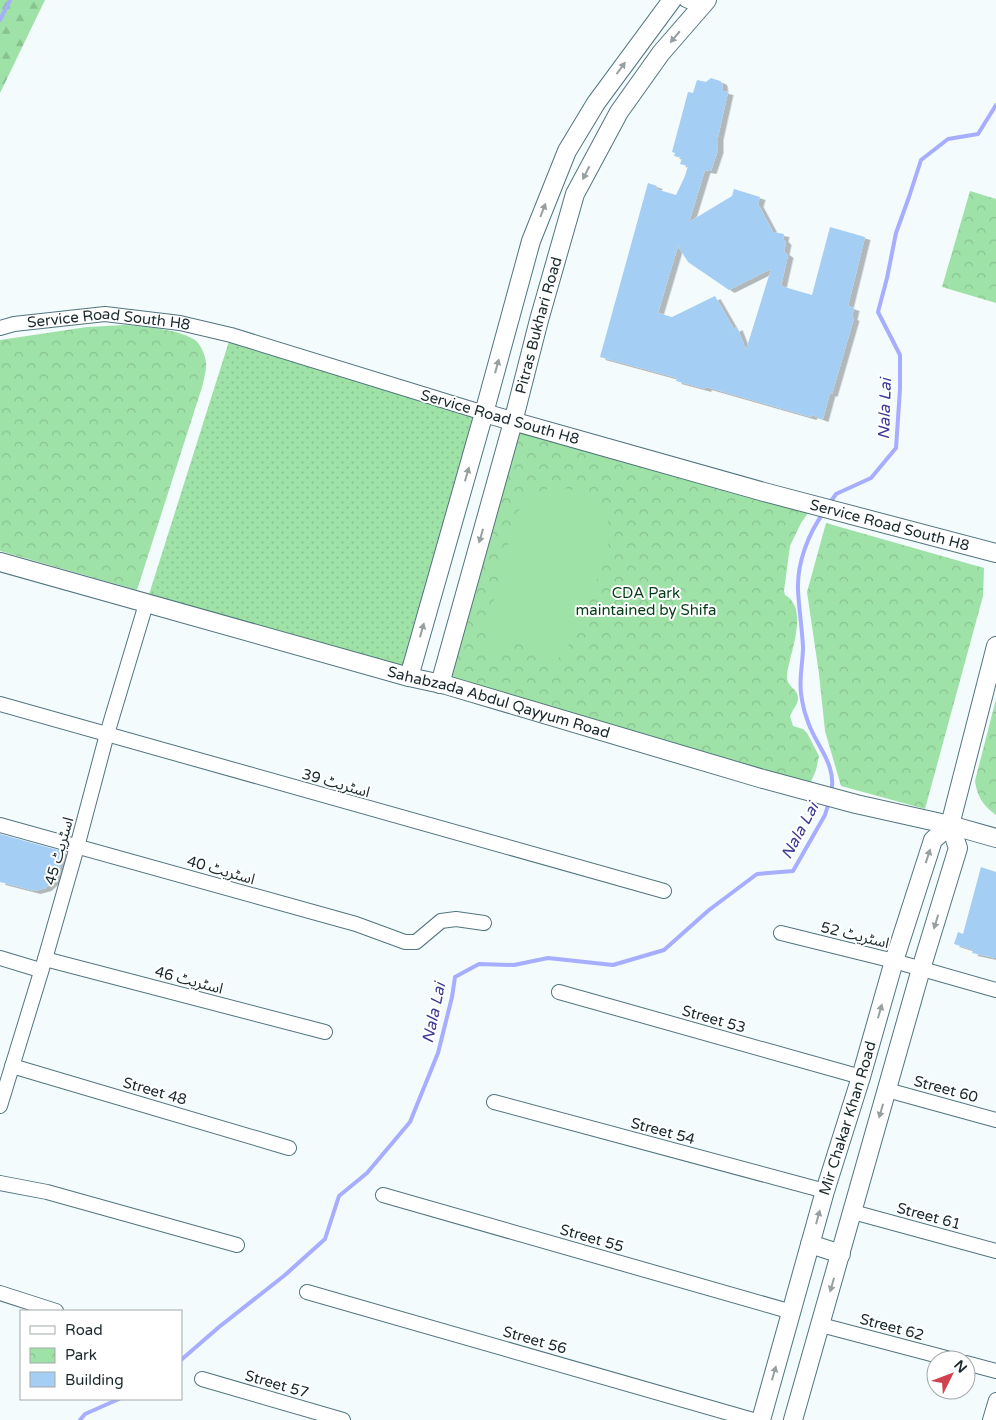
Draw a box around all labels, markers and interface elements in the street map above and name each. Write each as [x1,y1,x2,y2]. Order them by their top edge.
one-way arrow [669,30,680,43]
one-way arrow [616,62,626,75]
one-way arrow [582,165,590,180]
one-way arrow [540,203,547,218]
street label: Pitras Bukhari Road [512,255,566,396]
street label: Service Road South H8 [26,305,192,334]
one-way arrow [493,359,501,374]
water label: Nala Lai [874,376,896,440]
street label: Service Road South H8 [419,386,581,448]
one-way arrow [463,466,471,481]
street label: Service Road South H8 [808,495,971,555]
one-way arrow [477,529,485,544]
park label: CDA Park maintained by Shifa [575,584,717,619]
one-way arrow [419,622,427,637]
street label: Sahabzada Abdul Qayyum Road [385,662,612,742]
street label: اسٹریٹ 39 [300,765,372,801]
water label: Nala Lai [777,798,824,863]
street label: اسٹریٹ 45 [41,815,77,887]
one-way arrow [925,848,932,863]
street label: اسٹریٹ 40 [185,852,257,888]
one-way arrow [931,914,939,929]
street label: اسٹریٹ 52 [819,918,891,952]
street label: اسٹریٹ 46 [153,962,225,998]
water label: Nala Lai [418,979,451,1045]
street label: Street 53 [680,1001,748,1037]
one-way arrow [876,1003,884,1018]
street label: Mir Chakar Khan Road [815,1039,880,1197]
street label: Street 60 [912,1072,980,1106]
street label: Street 48 [121,1073,189,1109]
one-way arrow [877,1104,885,1119]
street label: Street 54 [629,1114,697,1148]
street label: Street 61 [895,1199,963,1233]
one-way arrow [814,1209,822,1224]
street label: Street 55 [558,1220,626,1256]
one-way arrow [828,1277,836,1292]
legend [20,1310,182,1400]
street label: Street 62 [858,1310,926,1344]
text: Road [65,1321,103,1339]
street label: Street 56 [501,1322,569,1358]
text: Park [65,1346,97,1364]
north arrow [926,1350,976,1400]
text: N [950,1357,970,1377]
street label: Street 57 [243,1366,311,1402]
one-way arrow [771,1366,779,1381]
text: Building [65,1371,124,1389]

